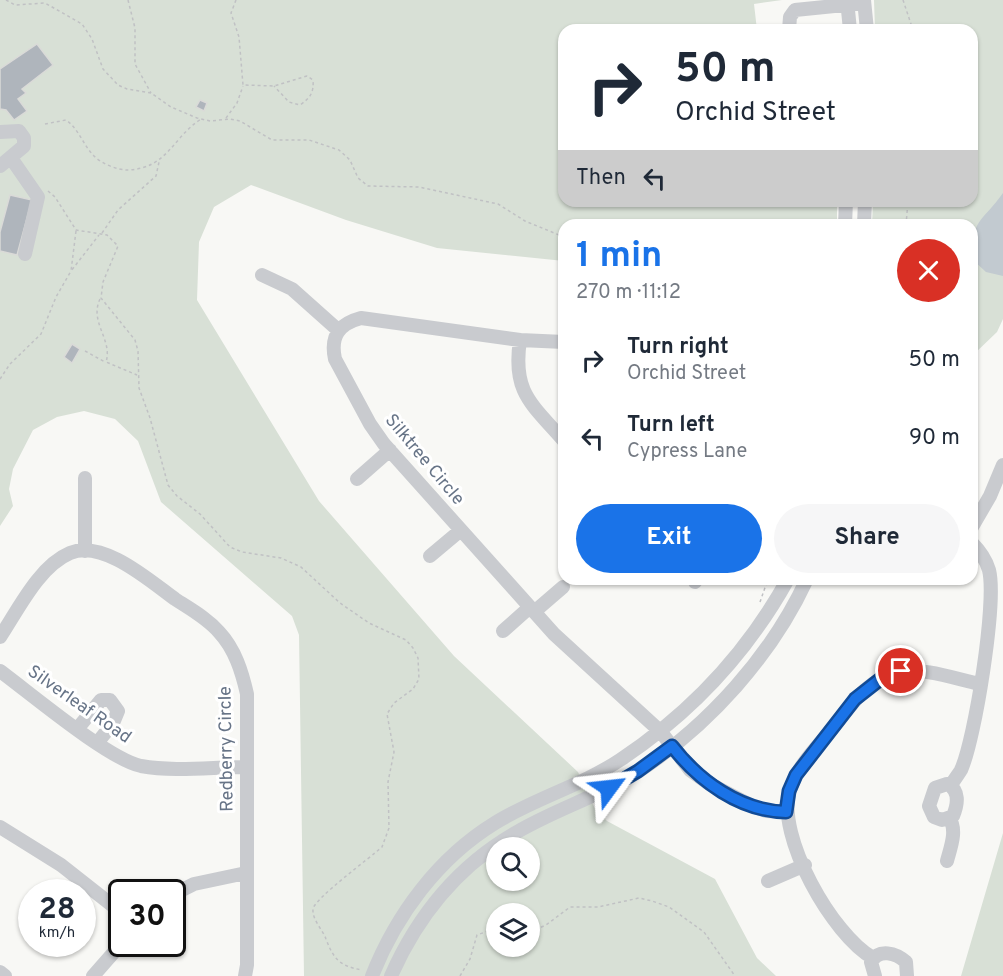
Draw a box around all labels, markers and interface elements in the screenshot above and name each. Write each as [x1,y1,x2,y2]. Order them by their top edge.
text: 50 m [675,44,776,97]
icon: right [576,48,654,126]
text: Orchid Street [675,96,836,130]
icon: left [638,162,671,195]
text: Then [576,165,626,192]
text: 1 min [576,234,662,280]
button: close [897,239,960,302]
text: 270 m · 11:12 [576,280,681,306]
text: Turn right [627,334,729,361]
icon: right [576,344,609,377]
text: 50 m [908,347,960,374]
text: Orchid Street [627,361,746,387]
street label: Silktree Circle [379,410,469,510]
text: Turn left [627,412,715,439]
icon: left [576,422,609,455]
text: 90 m [909,425,960,452]
text: Cypress Lane [627,439,747,465]
button: Exit [576,504,762,573]
button: Share [774,504,960,573]
pin [875,645,926,696]
icon: arrive [884,654,917,687]
street label: Silverleaf Road [23,661,135,749]
street label: Redberry Circle [214,686,240,812]
position arrow [577,756,641,820]
map controls [486,837,540,957]
button: search [486,837,540,891]
speed limit sign: 30 [108,879,186,957]
text: 28 [38,892,76,929]
button: layers [486,903,540,957]
text: km/h [39,924,75,943]

